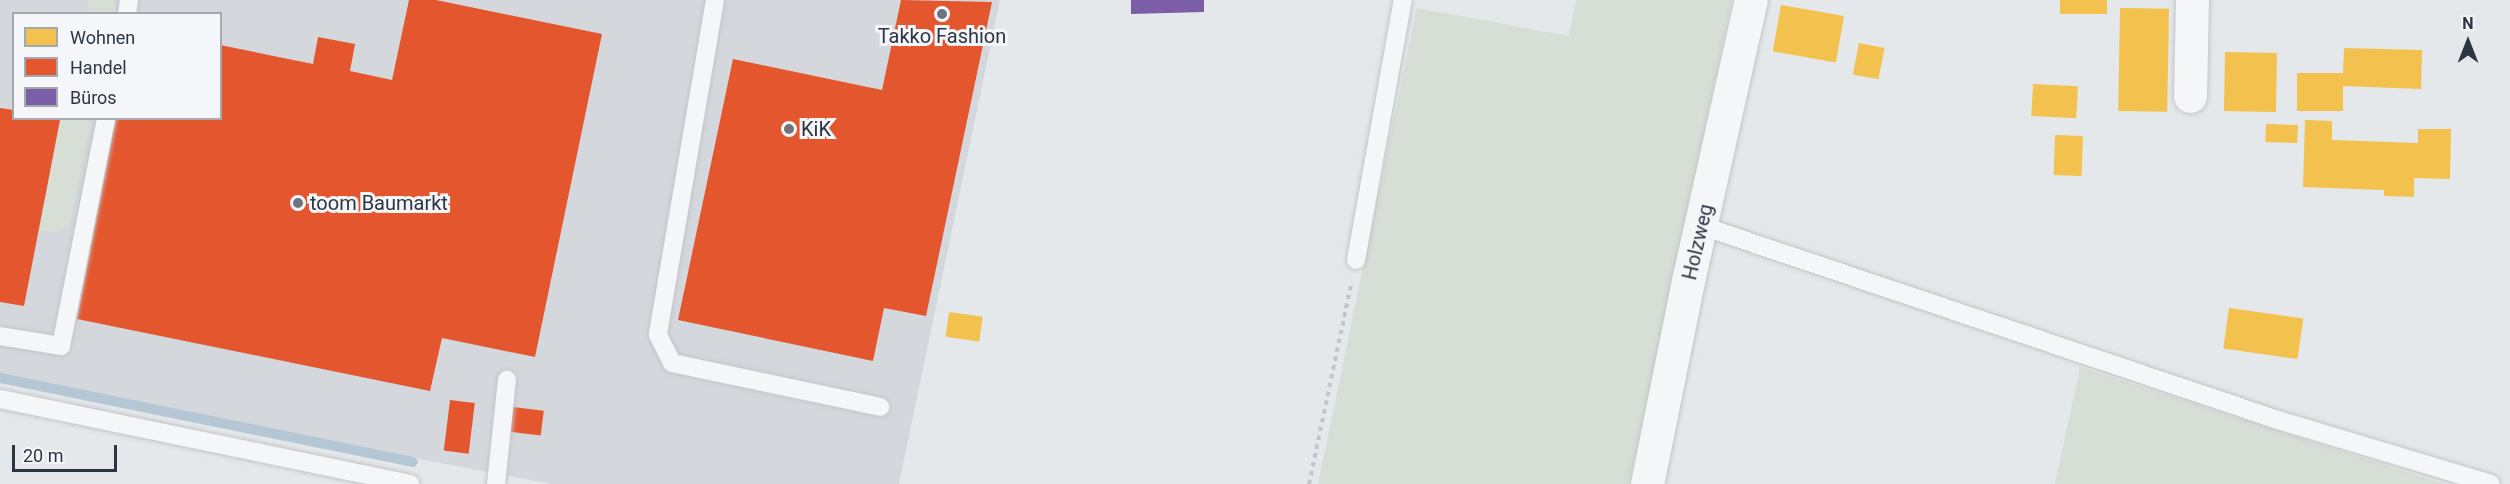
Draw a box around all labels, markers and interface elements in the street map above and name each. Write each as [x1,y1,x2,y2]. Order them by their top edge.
marker: Takko Fashion [935,7,949,21]
legend [12,12,222,120]
north arrow [2438,12,2498,72]
text: N [2462,14,2474,33]
place label: Takko Fashion [878,24,1006,48]
text: Wohnen [70,27,135,48]
text: Handel [70,57,127,78]
text: Büros [70,87,117,108]
place label: KiK [801,117,831,141]
marker: KiK [782,122,796,136]
place label: toom Baumarkt [310,191,448,215]
marker: toom Baumarkt [291,196,305,210]
street label: Holzweg [1678,202,1718,282]
scale bar [15,433,120,471]
text: 20 m [23,445,63,466]

